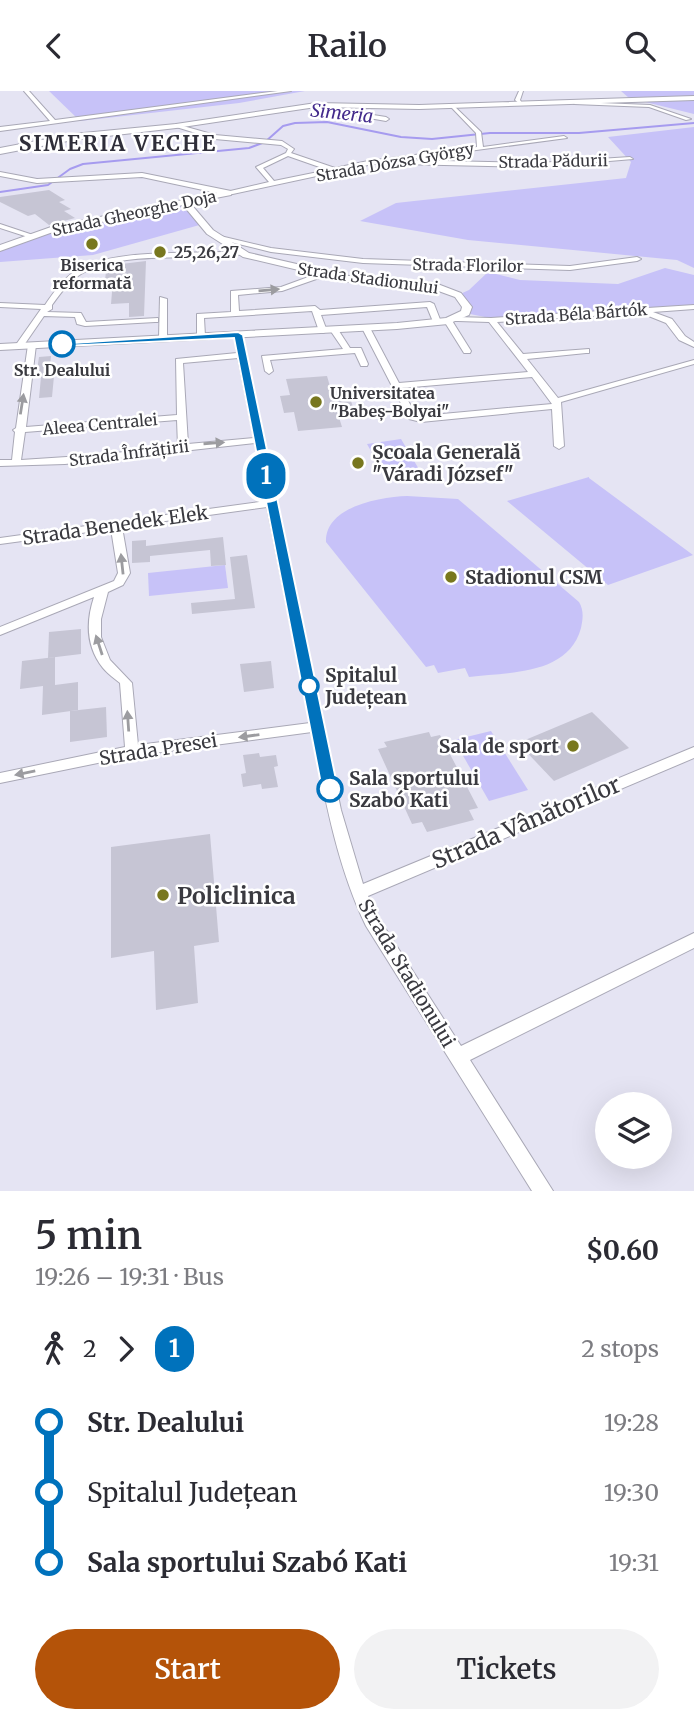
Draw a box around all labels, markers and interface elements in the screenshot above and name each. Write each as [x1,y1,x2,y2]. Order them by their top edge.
text: Railo [307,26,387,66]
icon: back [35,27,73,65]
icon: search [621,27,659,65]
water label: Simeria [310,98,374,128]
district label: SIMERIA VECHE [19,130,217,157]
street label: Strada Dózsa György [314,138,476,186]
street label: Strada Pădurii [498,150,608,172]
street label: Strada Gheorghe Doja [50,186,218,240]
marker: Biserica reformată [84,236,100,252]
place label: 25,26,27 [174,242,240,263]
marker: 25,26,27 [152,244,168,260]
street label: Strada Florilor [412,254,524,276]
place label: Biserica reformată [52,255,132,293]
street label: Strada Stadionului [296,258,440,298]
one-way arrow [258,284,280,295]
street label: Strada Béla Bártók [504,299,649,329]
marker: Str. Dealului [49,331,75,357]
place label: Str. Dealului [14,360,111,380]
place label: Universitatea "Babeș-Bolyai" [330,383,449,421]
one-way arrow [17,393,28,415]
marker: Universitatea "Babeș-Bolyai" [308,394,324,410]
street label: Aleea Centralei [41,409,158,439]
street label: Strada Înfrățirii [68,436,190,471]
one-way arrow [203,438,225,449]
place label: Școala Generală "Váradi József" [372,440,521,486]
line badge: 1 [243,453,289,499]
marker: Școala Generală "Váradi József" [350,455,366,471]
text: 1 [260,460,272,491]
street label: Strada Benedek Elek [20,500,210,550]
one-way arrow [116,553,127,575]
place label: Stadionul CSM [465,565,603,589]
marker: Stadionul CSM [443,569,459,585]
one-way arrow [93,634,103,655]
place label: Spitalul Județean [324,663,407,710]
marker: Spitalul Județean [299,676,319,696]
one-way arrow [123,709,134,731]
street label: Strada Presei [97,728,219,770]
one-way arrow [238,730,260,741]
place label: Sala de sport [439,734,559,758]
marker: Sala de sport [565,738,581,754]
place label: Sala sportului Szabó Kati [349,766,480,812]
one-way arrow [14,768,36,779]
street label: Strada Vânătorilor [427,769,625,875]
marker: Sala sportului Szabó Kati [317,776,343,802]
place label: Policlinica [177,881,296,910]
marker: Policlinica [155,887,171,903]
street label: Strada Stadionului [353,894,461,1052]
map controls [595,1092,672,1169]
button: layers [595,1092,672,1169]
text: 5 min [35,1212,142,1259]
text: $0.60 [586,1234,659,1267]
text: 19:26 – 19:31 · Bus [35,1262,224,1291]
icon: walk [35,1330,73,1368]
icon: forward [107,1330,145,1368]
text: 1 [169,1333,180,1364]
text: 2 [83,1334,97,1363]
text: 2 stops [581,1334,659,1363]
text: Str. Dealului [87,1406,244,1439]
text: 19:28 [604,1408,659,1437]
text: Spitalul Județean [87,1476,297,1509]
text: 19:30 [604,1478,659,1507]
text: Sala sportului Szabó Kati [87,1546,407,1579]
text: 19:31 [609,1548,659,1577]
button: Start [35,1629,340,1709]
button: Tickets [354,1629,659,1709]

